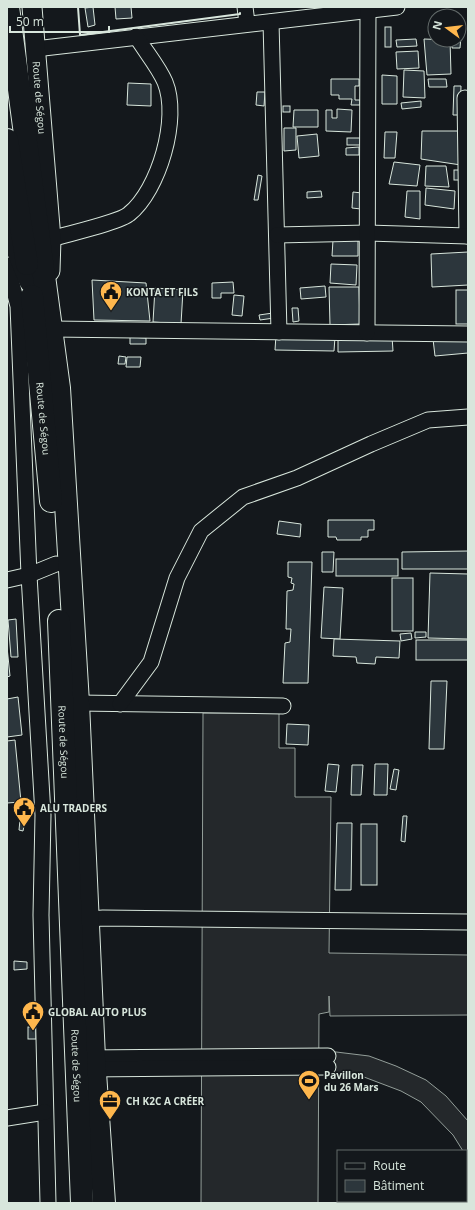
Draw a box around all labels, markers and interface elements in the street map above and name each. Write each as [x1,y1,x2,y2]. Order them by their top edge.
scale bar [10,8,109,34]
north arrow [427,8,467,48]
text: 50 m [16,13,44,30]
text: N [428,19,445,32]
street label: Route de Ségou [29,61,49,135]
public building icon: KONTA ET FILS [98,279,124,312]
place label: KONTA ET FILS [126,285,198,299]
street label: Route de Ségou [33,381,54,456]
street label: Route de Ségou [55,705,72,779]
public building icon: ALU TRADERS [11,795,37,828]
place label: ALU TRADERS [40,801,108,815]
public building icon: GLOBAL AUTO PLUS [20,999,46,1032]
place label: GLOBAL AUTO PLUS [48,1005,147,1019]
street label: Route de Ségou [68,1029,85,1103]
sports icon: Pavillon du 26 Mars [296,1068,322,1101]
place label: Pavillon du 26 Mars [324,1068,379,1094]
office icon: CH K2C A CRÉER [97,1088,123,1121]
place label: CH K2C A CRÉER [126,1094,205,1108]
legend [337,1150,467,1202]
text: Route [373,1157,406,1174]
text: Bâtiment [373,1177,424,1194]

